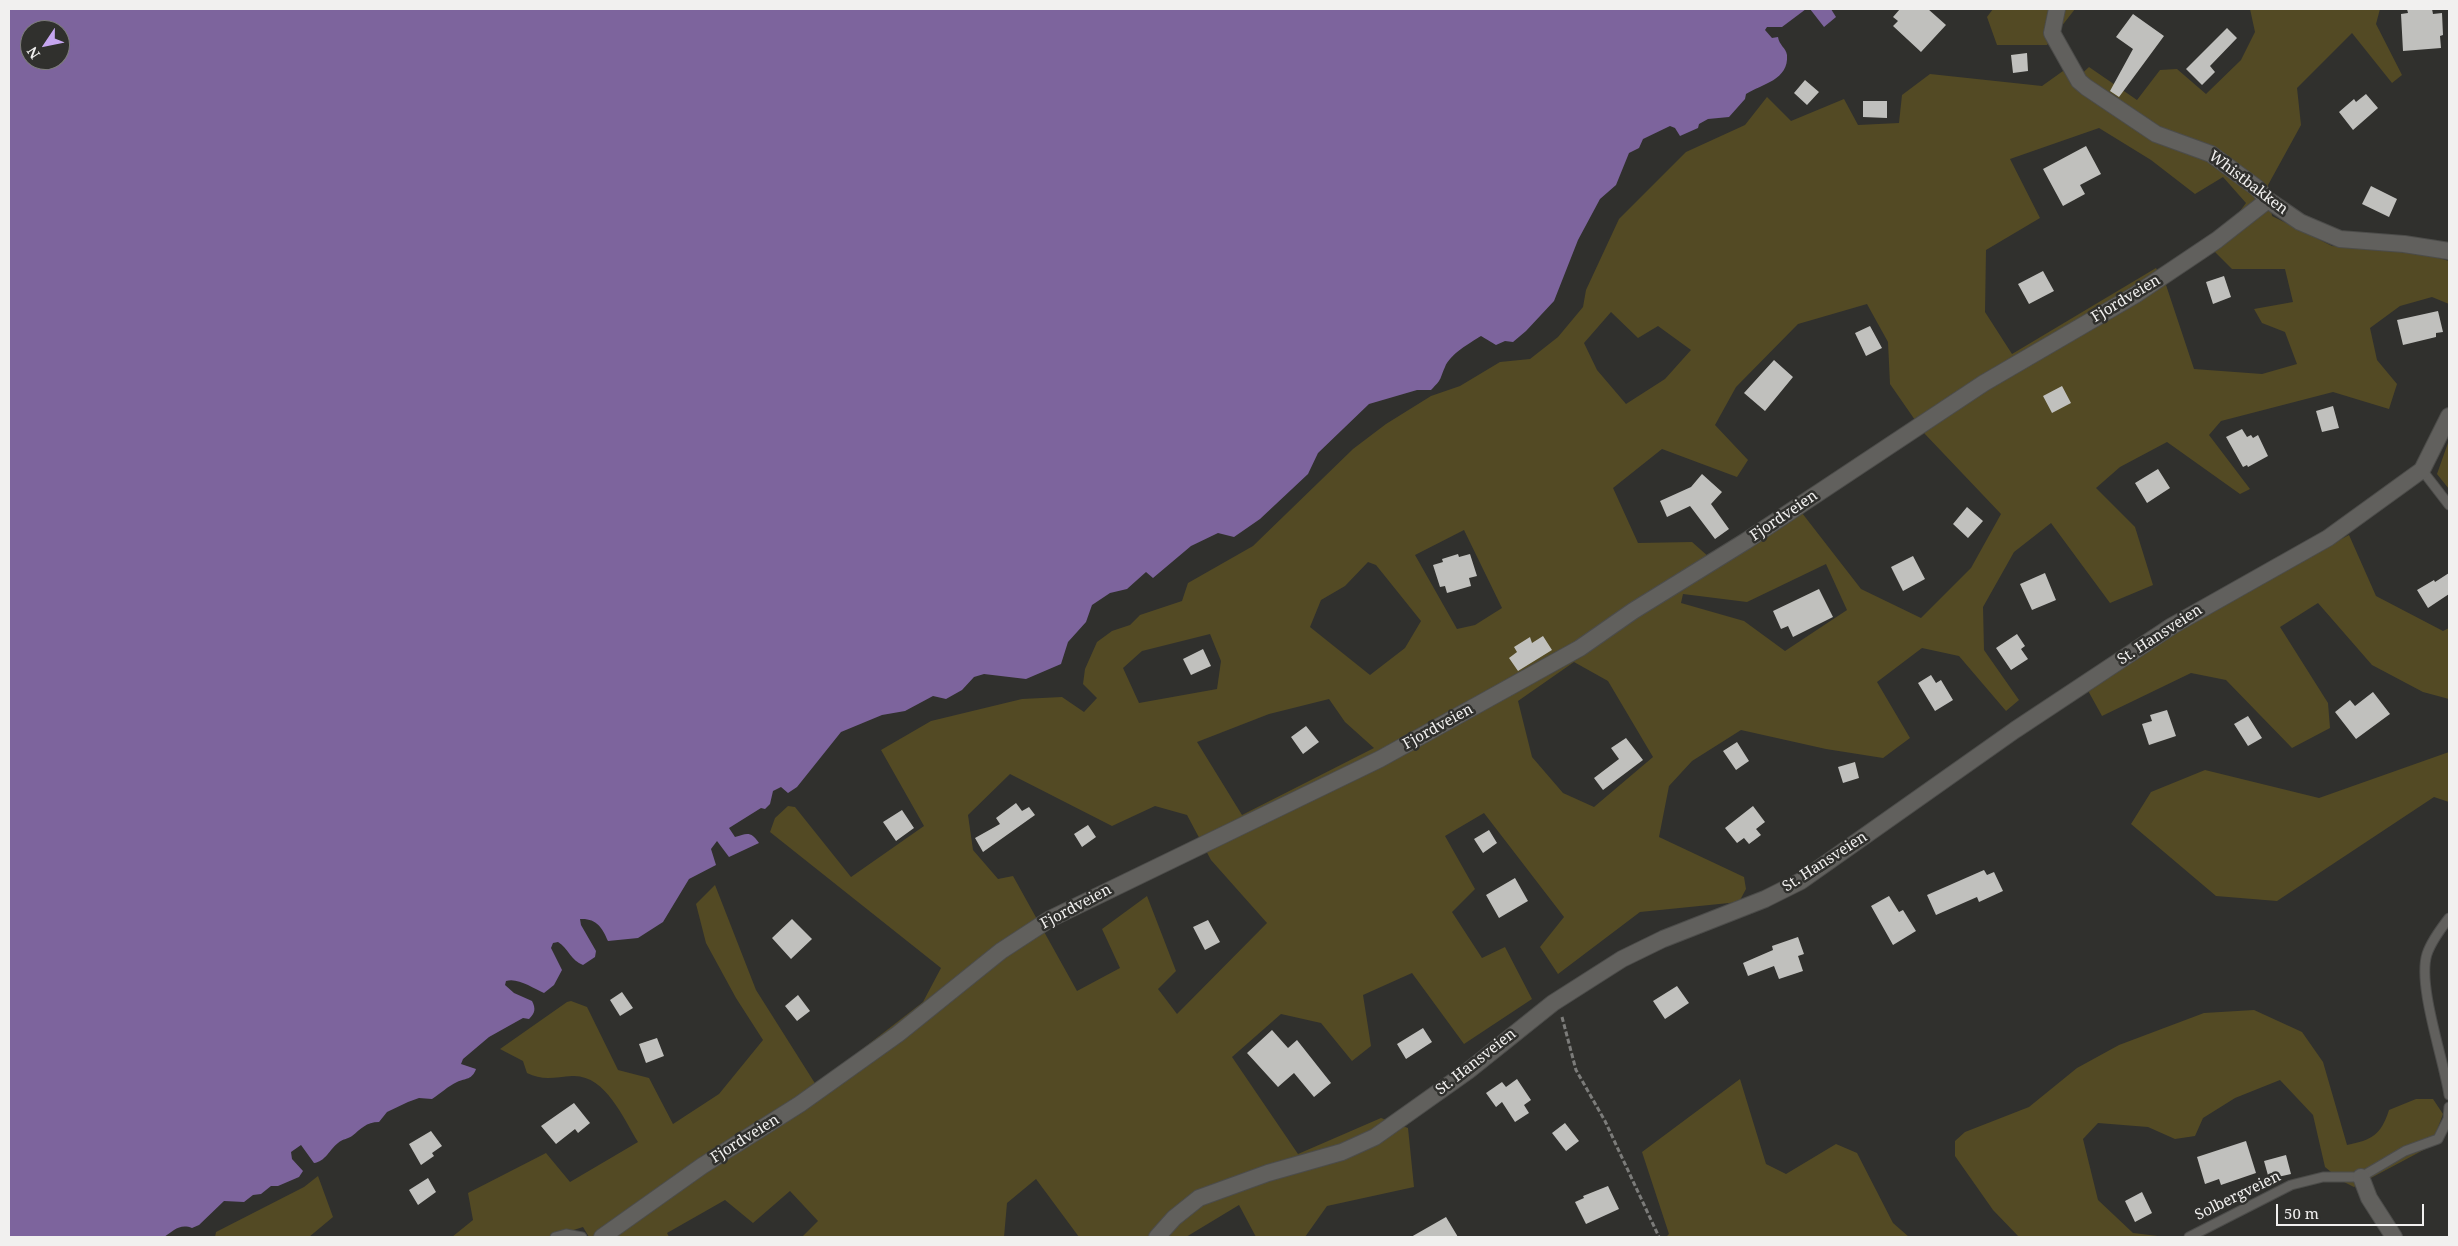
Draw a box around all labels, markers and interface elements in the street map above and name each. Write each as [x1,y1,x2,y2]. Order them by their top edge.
north arrow [20,20,70,70]
text: N [22,43,44,63]
street label: Whistbakken [2205,147,2291,219]
street label: Fjordveien [2088,271,2164,327]
street label: Fjordveien [1747,487,1821,545]
street label: St. Hansveien [2114,601,2206,669]
street label: Fjordveien [1400,700,1476,754]
street label: St. Hansveien [1779,828,1871,896]
street label: Fjordveien [1038,881,1114,933]
street label: St. Hansveien [1432,1025,1520,1099]
street label: Fjordveien [707,1111,783,1167]
street label: Solbergveien [2192,1168,2284,1224]
scale bar [2278,1194,2426,1226]
text: 50 m [2284,1203,2319,1223]

